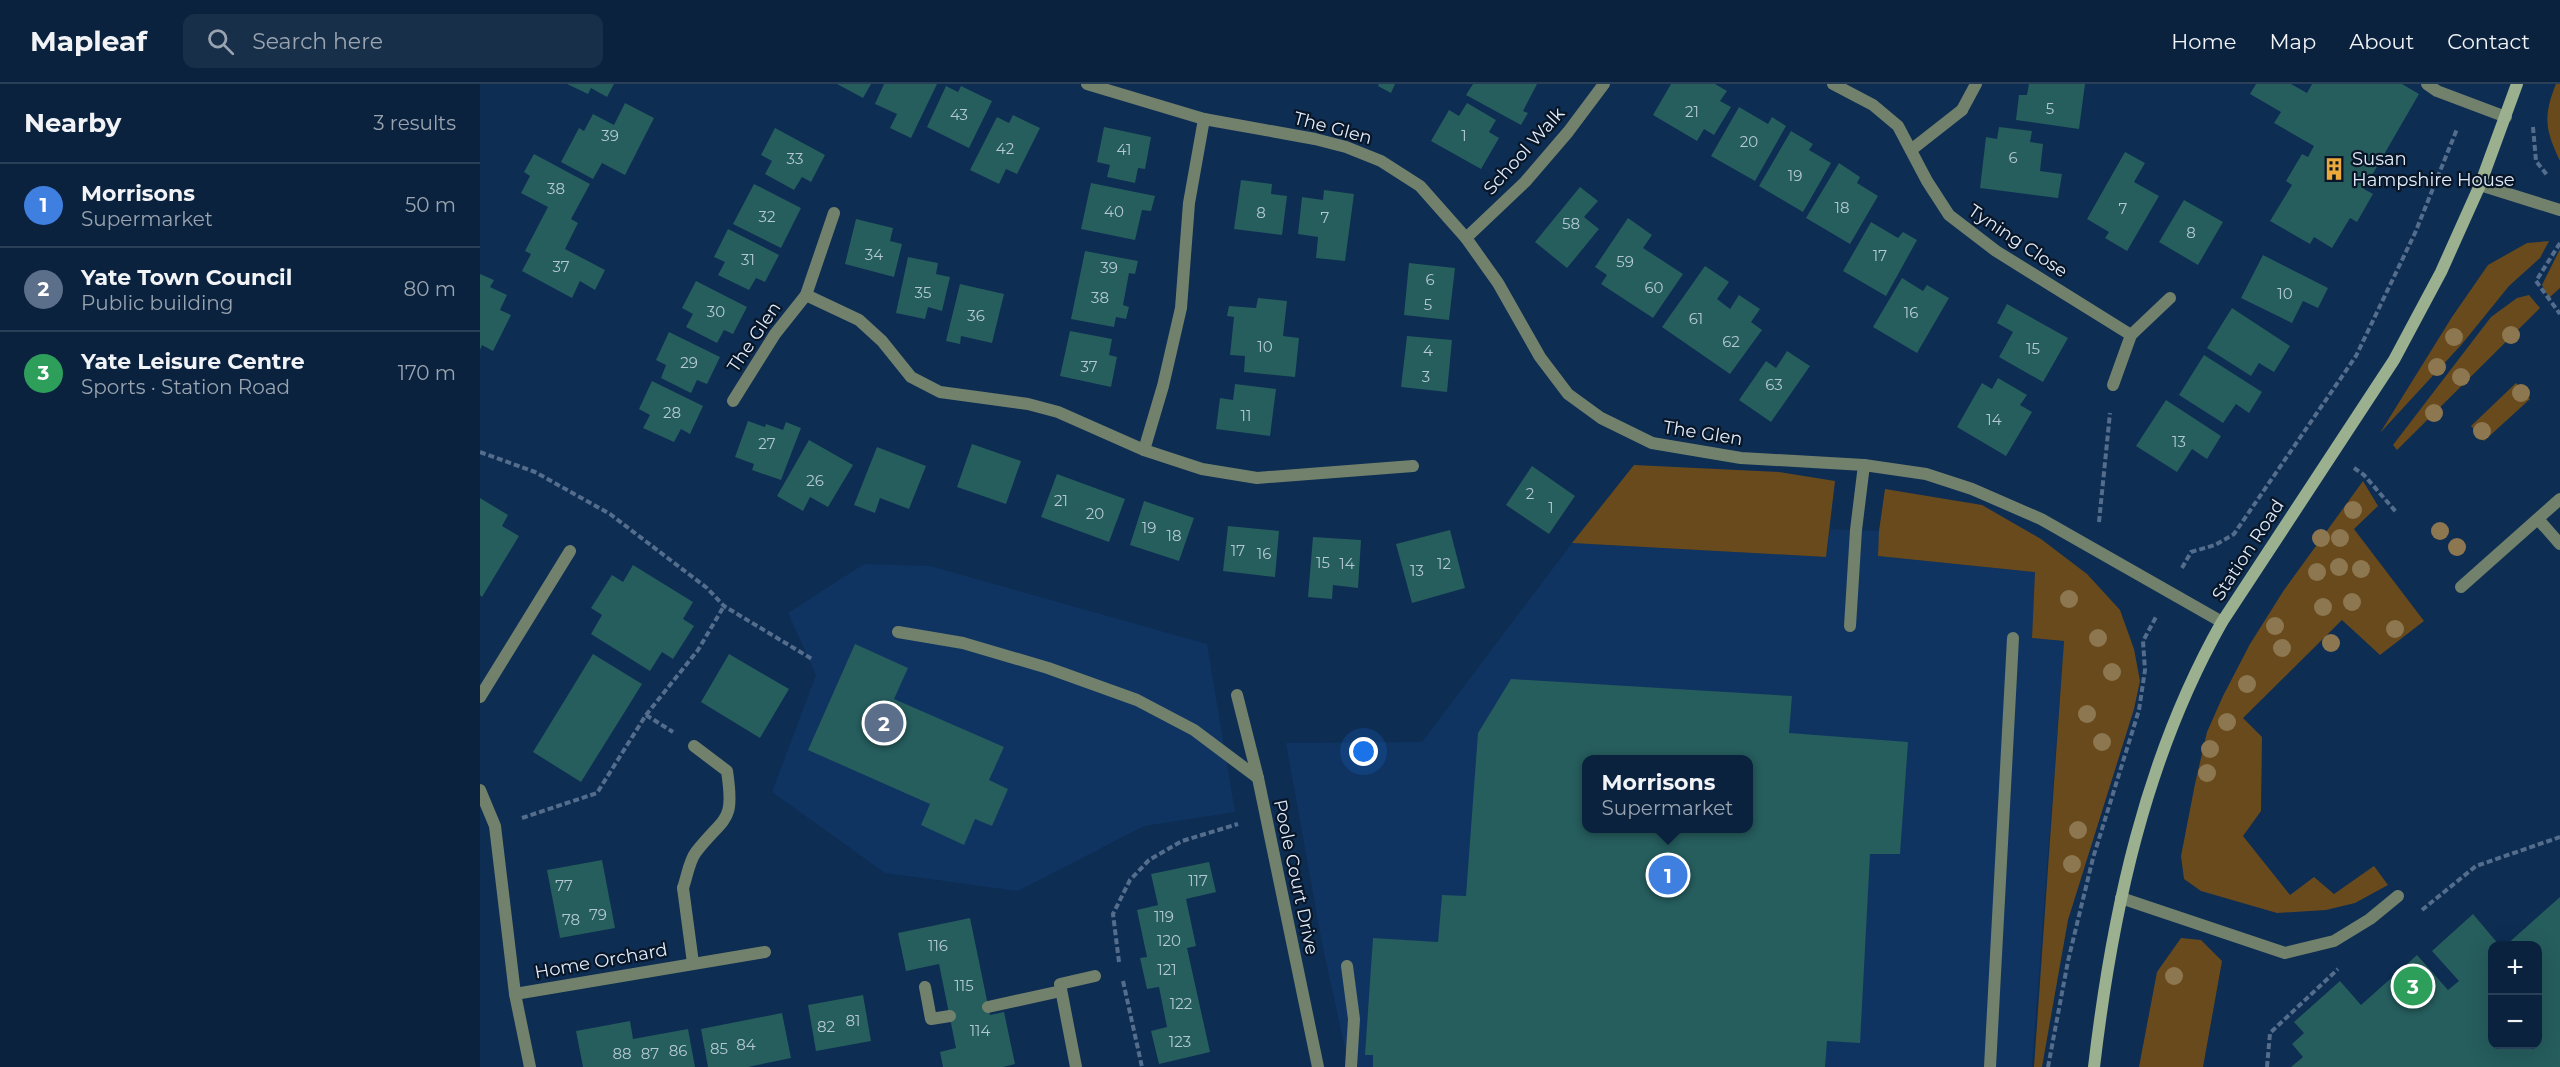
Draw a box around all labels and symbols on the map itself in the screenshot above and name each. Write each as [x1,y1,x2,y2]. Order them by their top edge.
house number: 5 [2046,99,2054,118]
street label: School Walk [1479,102,1569,199]
house number: 21 [1685,102,1699,121]
house number: 43 [950,105,968,124]
street label: The Glen [1292,107,1374,149]
house number: 39 [601,126,619,145]
house number: 1 [1461,126,1467,145]
house number: 20 [1740,132,1758,151]
house number: 42 [996,139,1014,158]
house number: 41 [1117,140,1131,159]
house number: 6 [2008,148,2018,167]
place label: Susan Hampshire House [2352,148,2515,191]
house number: 33 [787,149,803,168]
building icon: Susan Hampshire House [2321,156,2347,182]
house number: 19 [1788,166,1802,185]
house number: 38 [547,179,565,198]
house number: 18 [1835,198,1850,217]
house number: 7 [2119,199,2128,218]
street label: Tyning Close [1964,200,2072,282]
house number: 40 [1104,202,1124,221]
house number: 8 [1256,203,1266,222]
house number: 32 [759,207,775,226]
house number: 7 [1321,208,1330,227]
house number: 58 [1562,214,1580,233]
house number: 8 [2186,223,2196,242]
house number: 34 [865,245,883,264]
house number: 17 [1873,246,1887,265]
house number: 31 [741,250,755,269]
house number: 59 [1616,252,1634,271]
house number: 37 [552,257,570,276]
house number: 39 [1100,258,1118,277]
house number: 6 [1425,270,1435,289]
house number: 60 [1644,278,1664,297]
house number: 35 [915,283,931,302]
house number: 10 [2277,284,2293,303]
house number: 38 [1091,288,1109,307]
house number: 5 [1424,295,1432,314]
street label: The Glen [723,298,785,376]
house number: 30 [707,302,725,321]
house number: 16 [1904,303,1918,322]
house number: 36 [967,306,985,325]
house number: 61 [1689,309,1703,328]
house number: 62 [1722,332,1740,351]
house number: 10 [1257,337,1273,356]
house number: 15 [2026,339,2040,358]
house number: 4 [1423,341,1433,360]
house number: 29 [680,353,698,372]
house number: 37 [1080,357,1098,376]
house number: 3 [1422,367,1430,386]
house number: 63 [1765,375,1783,394]
house number: 28 [663,403,681,422]
house number: 11 [1241,406,1251,425]
house number: 14 [1986,410,2002,429]
street label: The Glen [1662,416,1744,450]
house number: 13 [2172,432,2186,451]
house number: 27 [758,434,776,453]
house number: 26 [806,471,824,490]
house number: 2 [1526,484,1534,503]
house number: 21 [1054,491,1068,510]
street label: Station Road [2207,495,2289,605]
house number: 1 [1548,498,1554,517]
house number: 20 [1086,504,1104,523]
house number: 19 [1142,518,1156,537]
house number: 18 [1167,526,1182,545]
house number: 17 [1231,541,1245,560]
house number: 16 [1257,544,1271,563]
house number: 15 [1316,553,1330,572]
house number: 14 [1339,554,1355,573]
house number: 12 [1437,554,1451,573]
house number: 13 [1410,561,1424,580]
pin: 2 [864,700,904,746]
your location [1349,737,1378,766]
street label: Poole Court Drive [1269,797,1323,957]
pin: 1 [1648,852,1688,898]
house number: 117 [1188,871,1208,890]
house number: 77 [555,876,573,895]
house number: 79 [589,905,607,924]
house number: 119 [1154,907,1174,926]
house number: 78 [562,910,580,929]
house number: 120 [1157,931,1181,950]
house number: 116 [928,936,948,955]
street label: Home Orchard [533,938,669,984]
house number: 121 [1157,960,1177,979]
pin: 3 [2394,964,2432,1008]
house number: 115 [954,976,974,995]
house number: 122 [1170,994,1192,1013]
house number: 81 [846,1011,861,1030]
house number: 82 [817,1017,835,1036]
house number: 114 [970,1021,990,1040]
house number: 123 [1169,1032,1191,1051]
house number: 84 [736,1035,756,1054]
house number: 85 [710,1039,728,1058]
house number: 86 [669,1041,687,1060]
house number: 88 [612,1044,632,1063]
house number: 87 [641,1044,659,1063]

